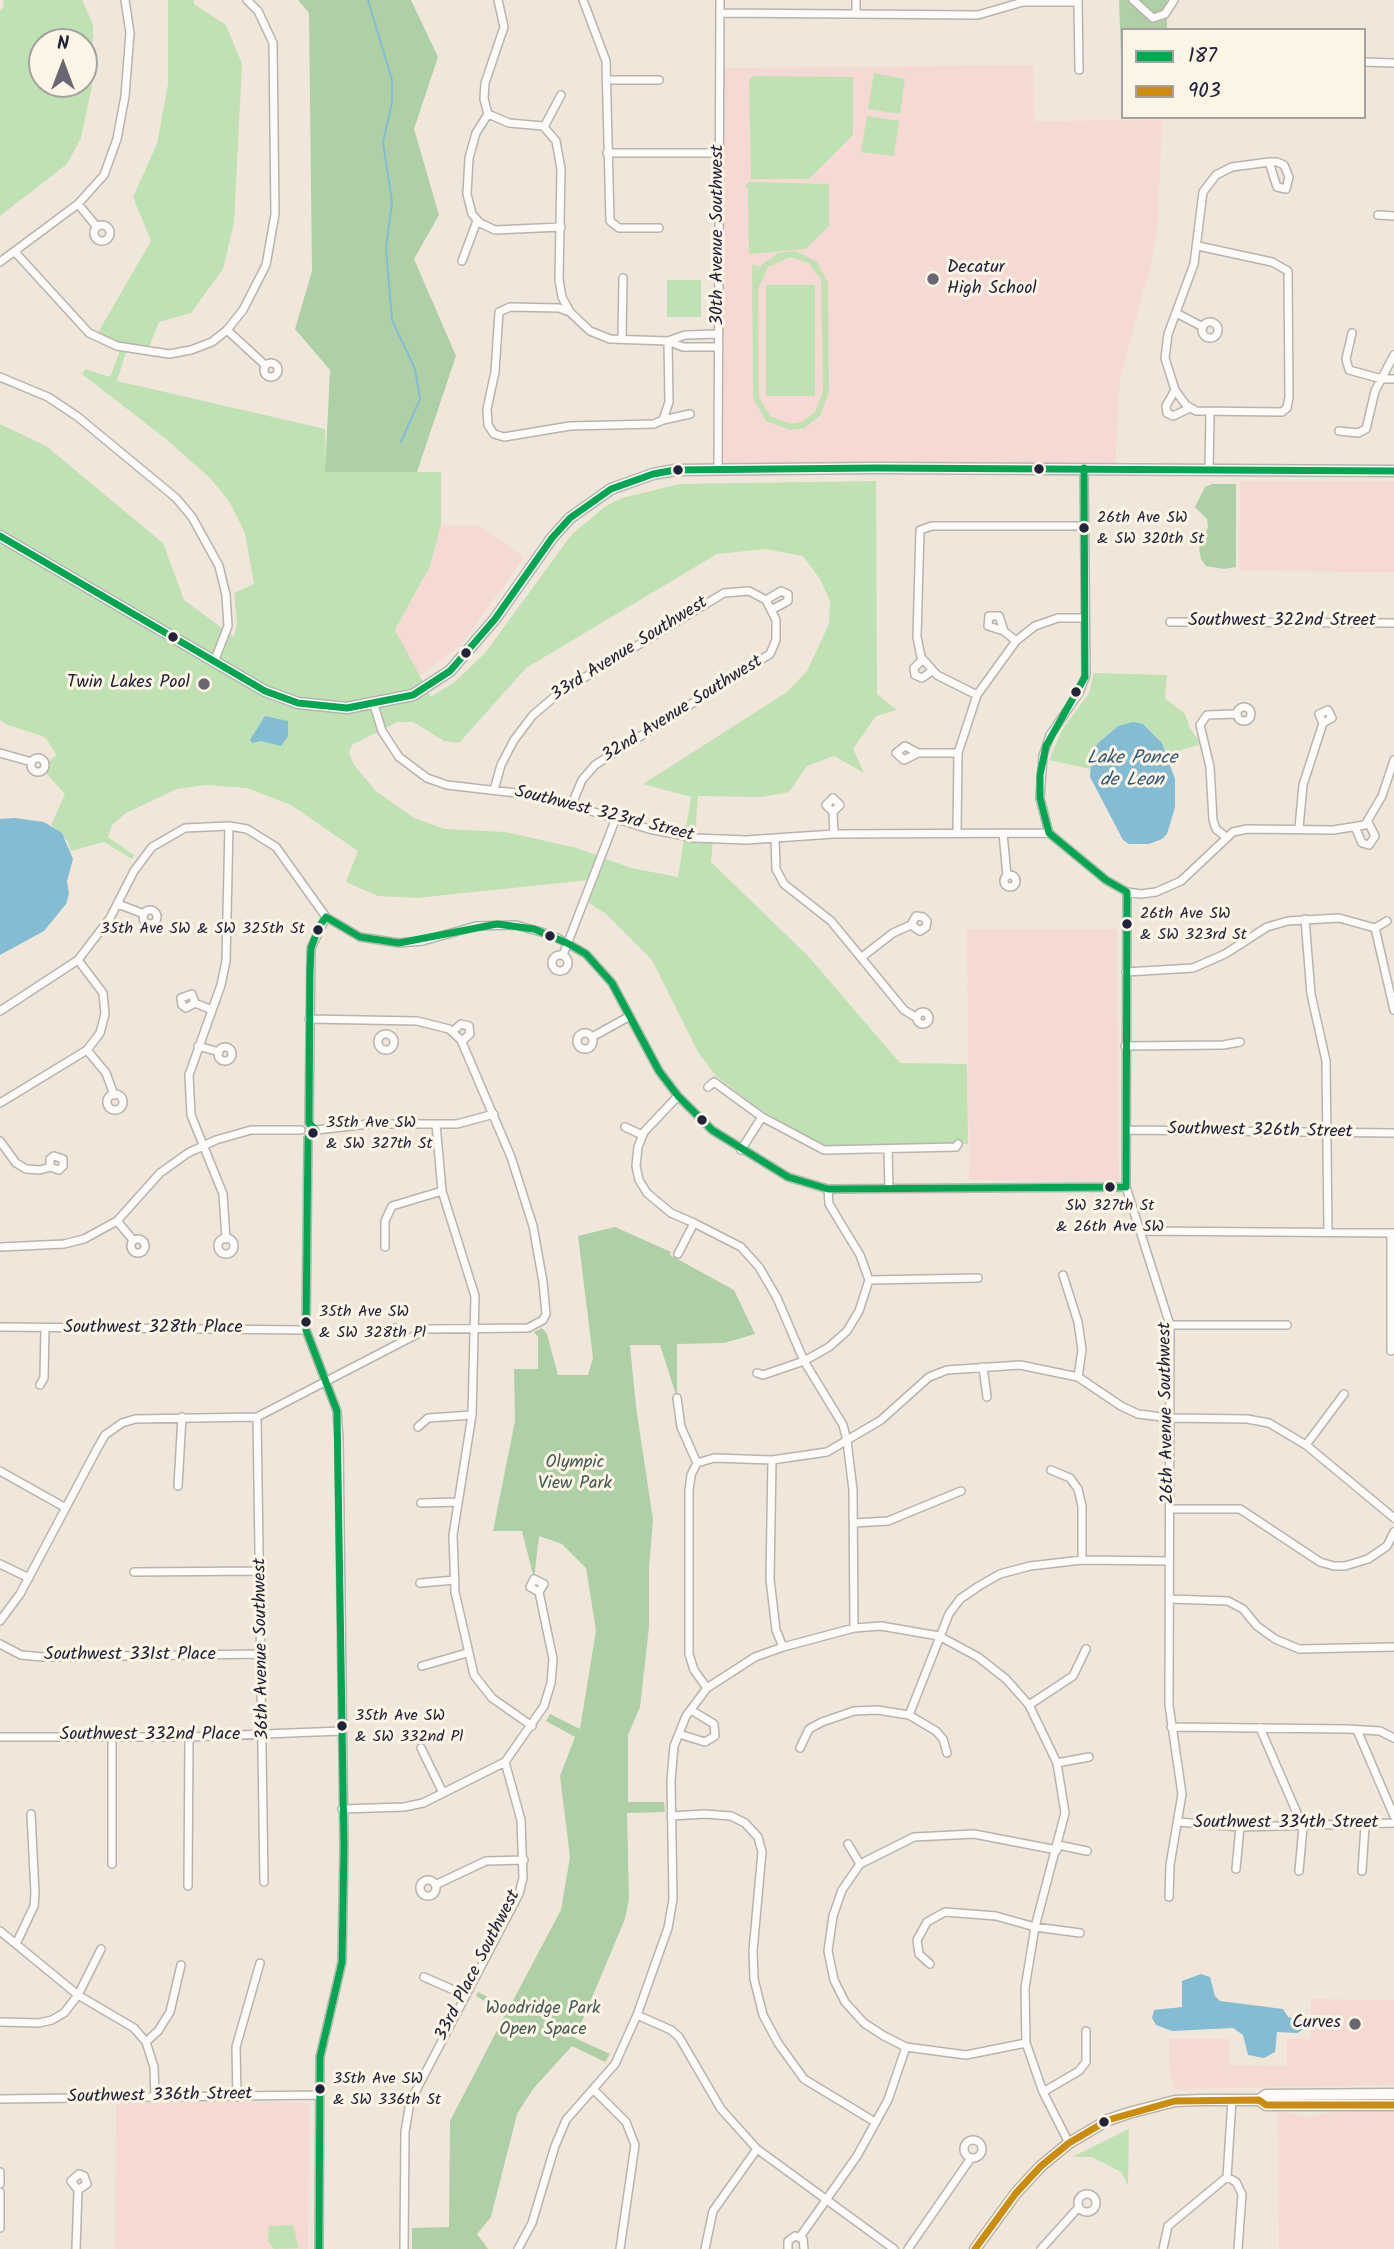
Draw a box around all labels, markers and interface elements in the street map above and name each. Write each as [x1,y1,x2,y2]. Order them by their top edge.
north arrow [28,28,98,98]
legend [1121,28,1366,119]
text: N [57,29,69,59]
text: 187 [1188,40,1217,73]
text: 903 [1188,75,1221,108]
street label: 30th Avenue Southwest [708,144,730,326]
place label: Decatur High School [947,258,1037,300]
marker: Decatur High School [925,271,941,287]
unlabelled marker [1032,462,1046,476]
unlabelled marker [671,463,685,477]
place label: 26th Ave SW & SW 320th St [1097,509,1204,547]
marker: 26th Ave SW & SW 320th St [1077,521,1091,535]
street label: 33rd Avenue Southwest [548,593,712,707]
street label: Southwest 322nd Street [1188,611,1376,633]
unlabelled marker [166,630,180,644]
unlabelled marker [459,646,473,660]
street label: 32nd Avenue Southwest [599,652,767,768]
place label: Twin Lakes Pool [67,673,190,695]
marker: Twin Lakes Pool [196,676,212,692]
unlabelled marker [1069,685,1083,699]
water label: Lake Ponce de Leon [1087,749,1177,793]
street label: Southwest 323rd Street [512,782,696,848]
place label: 26th Ave SW & SW 323rd St [1140,905,1247,943]
marker: 26th Ave SW & SW 323rd St [1120,917,1134,931]
place label: 35th Ave SW & SW 325th St [101,920,305,940]
marker: 35th Ave SW & SW 325th St [311,923,325,937]
unlabelled marker [543,929,557,943]
unlabelled marker [695,1113,709,1127]
place label: 35th Ave SW & SW 327th St [326,1114,433,1152]
street label: Southwest 326th Street [1167,1120,1353,1144]
marker: 35th Ave SW & SW 327th St [306,1126,320,1140]
marker: SW 327th St & 26th Ave SW [1103,1180,1117,1194]
place label: SW 327th St & 26th Ave SW [1056,1197,1164,1235]
place label: 35th Ave SW & SW 328th Pl [319,1303,426,1341]
marker: 35th Ave SW & SW 328th Pl [299,1315,313,1329]
street label: Southwest 328th Place [63,1318,243,1340]
street label: 26th Avenue Southwest [1156,1322,1180,1504]
park label: Olympic View Park [538,1453,612,1496]
street label: 36th Avenue Southwest [251,1558,275,1740]
street label: Southwest 331st Place [44,1645,216,1667]
place label: 35th Ave SW & SW 332nd Pl [355,1707,463,1745]
marker: 35th Ave SW & SW 332nd Pl [335,1719,349,1733]
street label: Southwest 332nd Place [60,1725,240,1747]
street label: Southwest 334th Street [1193,1813,1379,1835]
street label: 33rd Place Southwest [432,1887,526,2045]
park label: Woodridge Park Open Space [485,1999,601,2042]
place label: Curves [1292,2013,1341,2035]
marker: Curves [1347,2016,1363,2032]
place label: 35th Ave SW & SW 336th St [333,2070,441,2108]
marker: 35th Ave SW & SW 336th St [313,2082,327,2096]
street label: Southwest 336th Street [67,2085,253,2109]
unlabelled marker [1097,2115,1111,2129]

